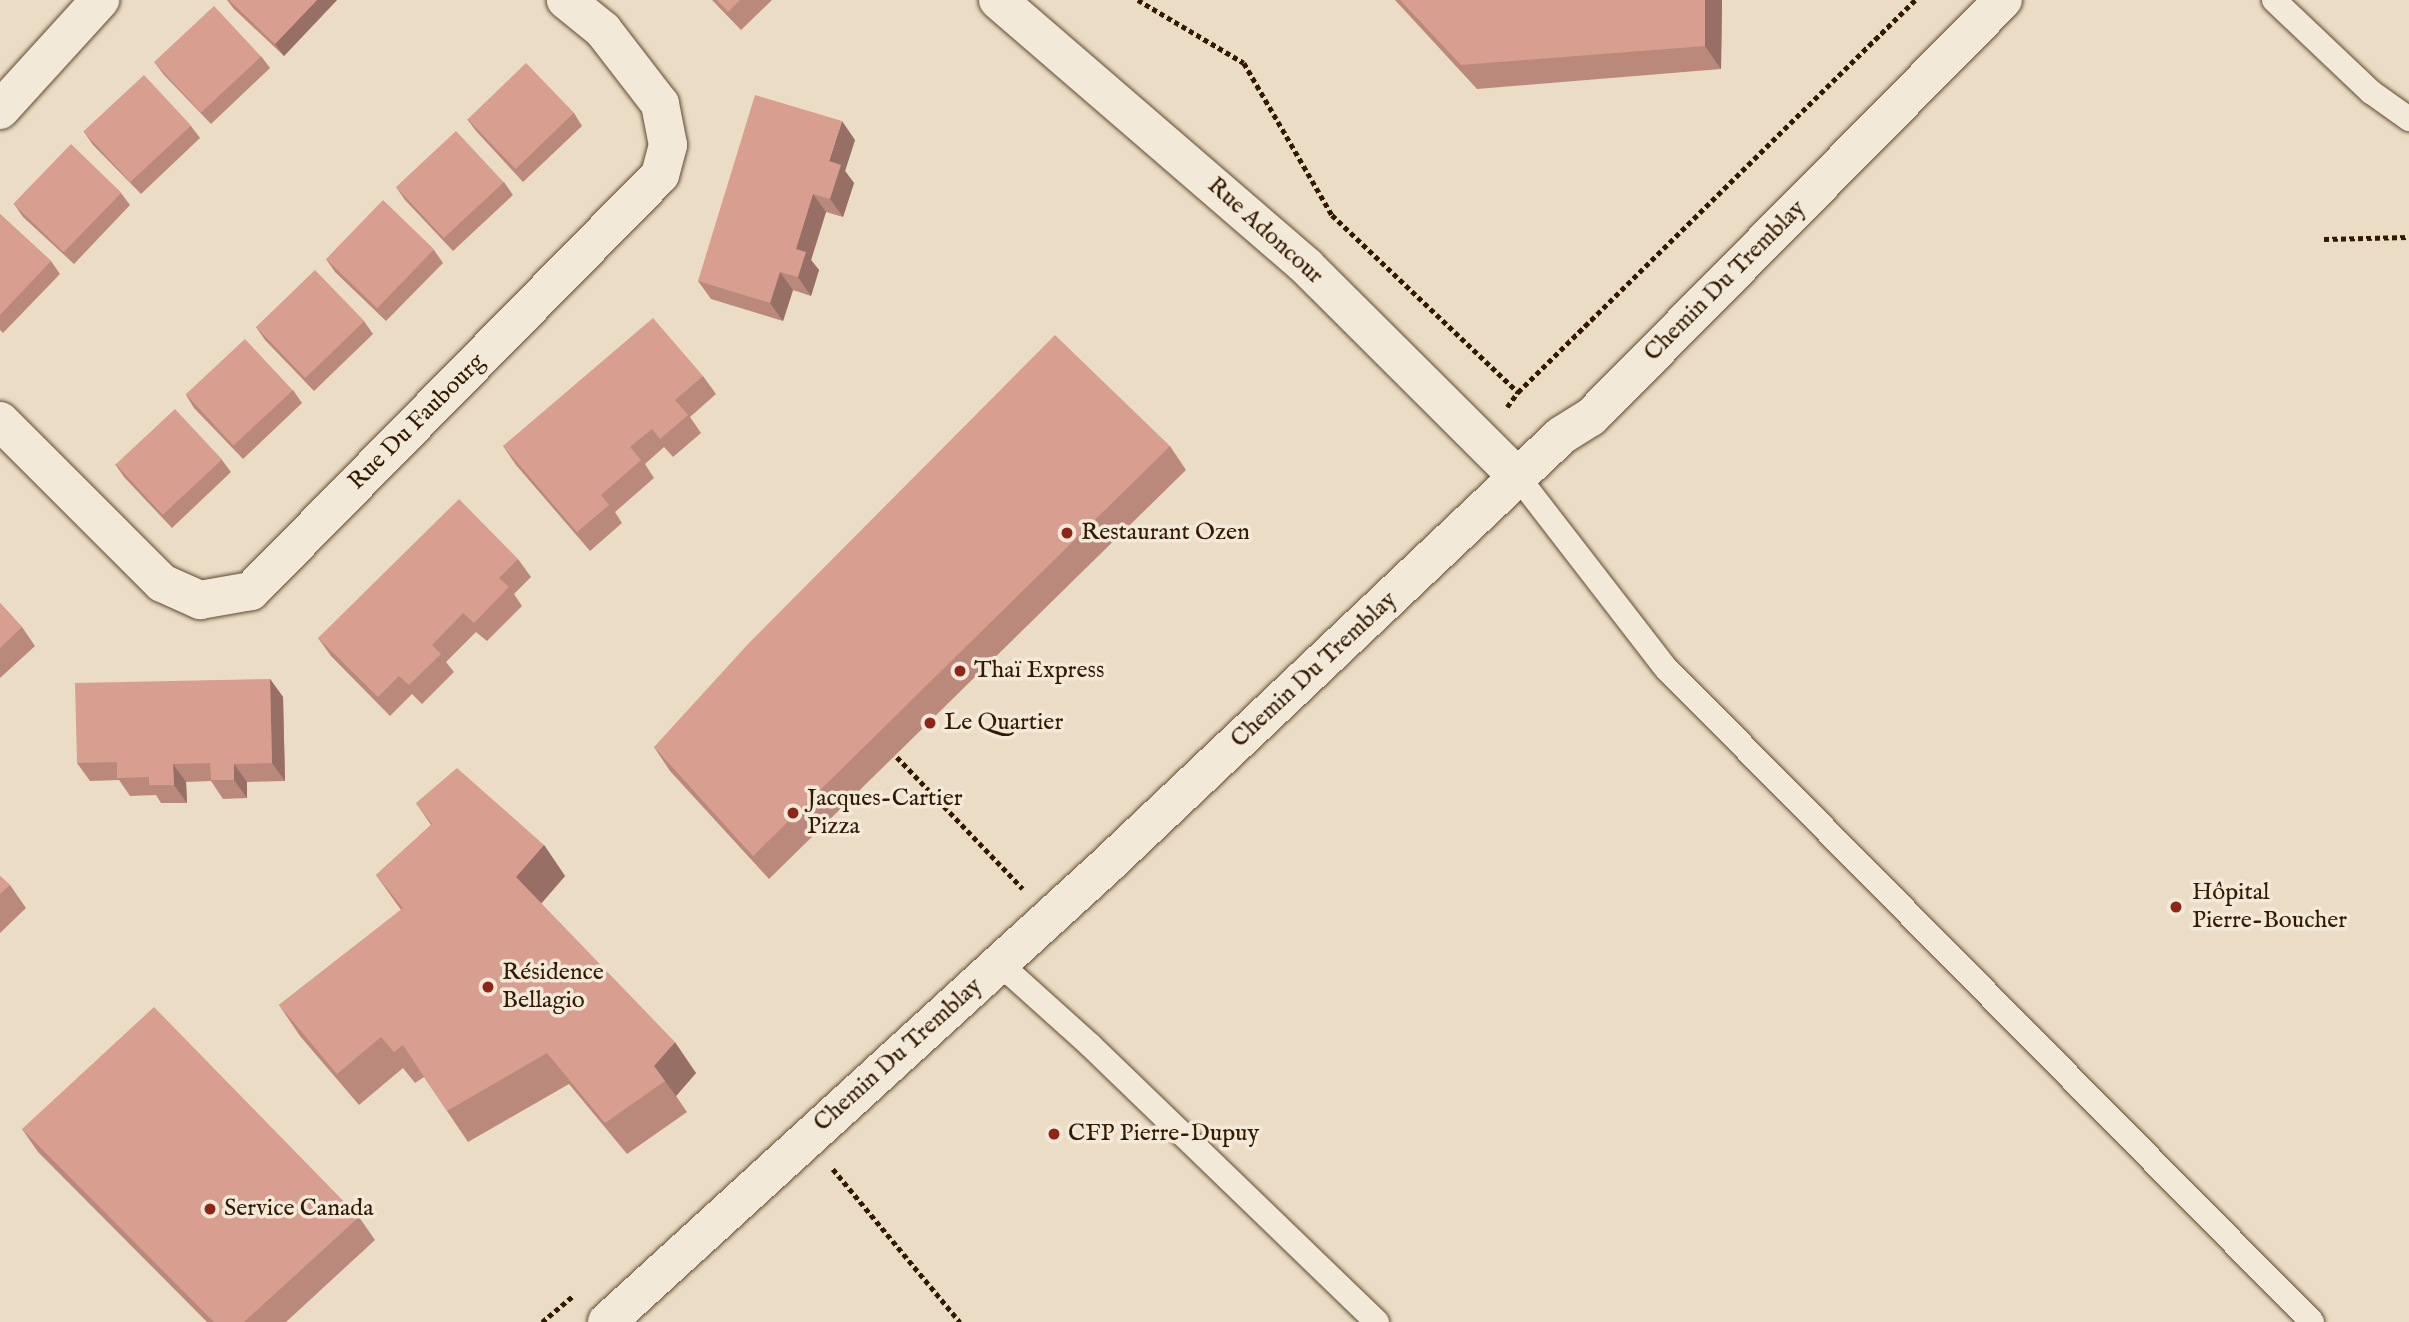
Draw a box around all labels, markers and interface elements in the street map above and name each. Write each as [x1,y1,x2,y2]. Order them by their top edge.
street label: Rue Adoncour [1201,171,1329,291]
street label: Chemin Du Tremblay [1638,194,1812,368]
street label: Rue Du Faubourg [343,348,491,496]
place label: Restaurant Ozen [1081,519,1250,547]
marker: Restaurant Ozen [1059,525,1075,541]
street label: Chemin Du Tremblay [1225,586,1403,754]
place label: Thaï Express [974,657,1104,685]
marker: Thaï Express [952,663,968,679]
place label: Le Quartier [944,709,1063,737]
marker: Le Quartier [922,715,938,731]
place label: Jacques-Cartier Pizza [807,785,962,841]
marker: Jacques-Cartier Pizza [785,805,801,821]
place label: Hôpital Pierre-Boucher [2192,879,2347,935]
marker: Hôpital Pierre-Boucher [2166,897,2186,917]
place label: Résidence Bellagio [502,959,604,1015]
street label: Chemin Du Tremblay [808,972,988,1138]
marker: Résidence Bellagio [480,979,496,995]
place label: CFP Pierre-Dupuy [1068,1120,1259,1148]
marker: CFP Pierre-Dupuy [1046,1126,1062,1142]
place label: Service Canada [224,1195,374,1223]
marker: Service Canada [202,1201,218,1217]

